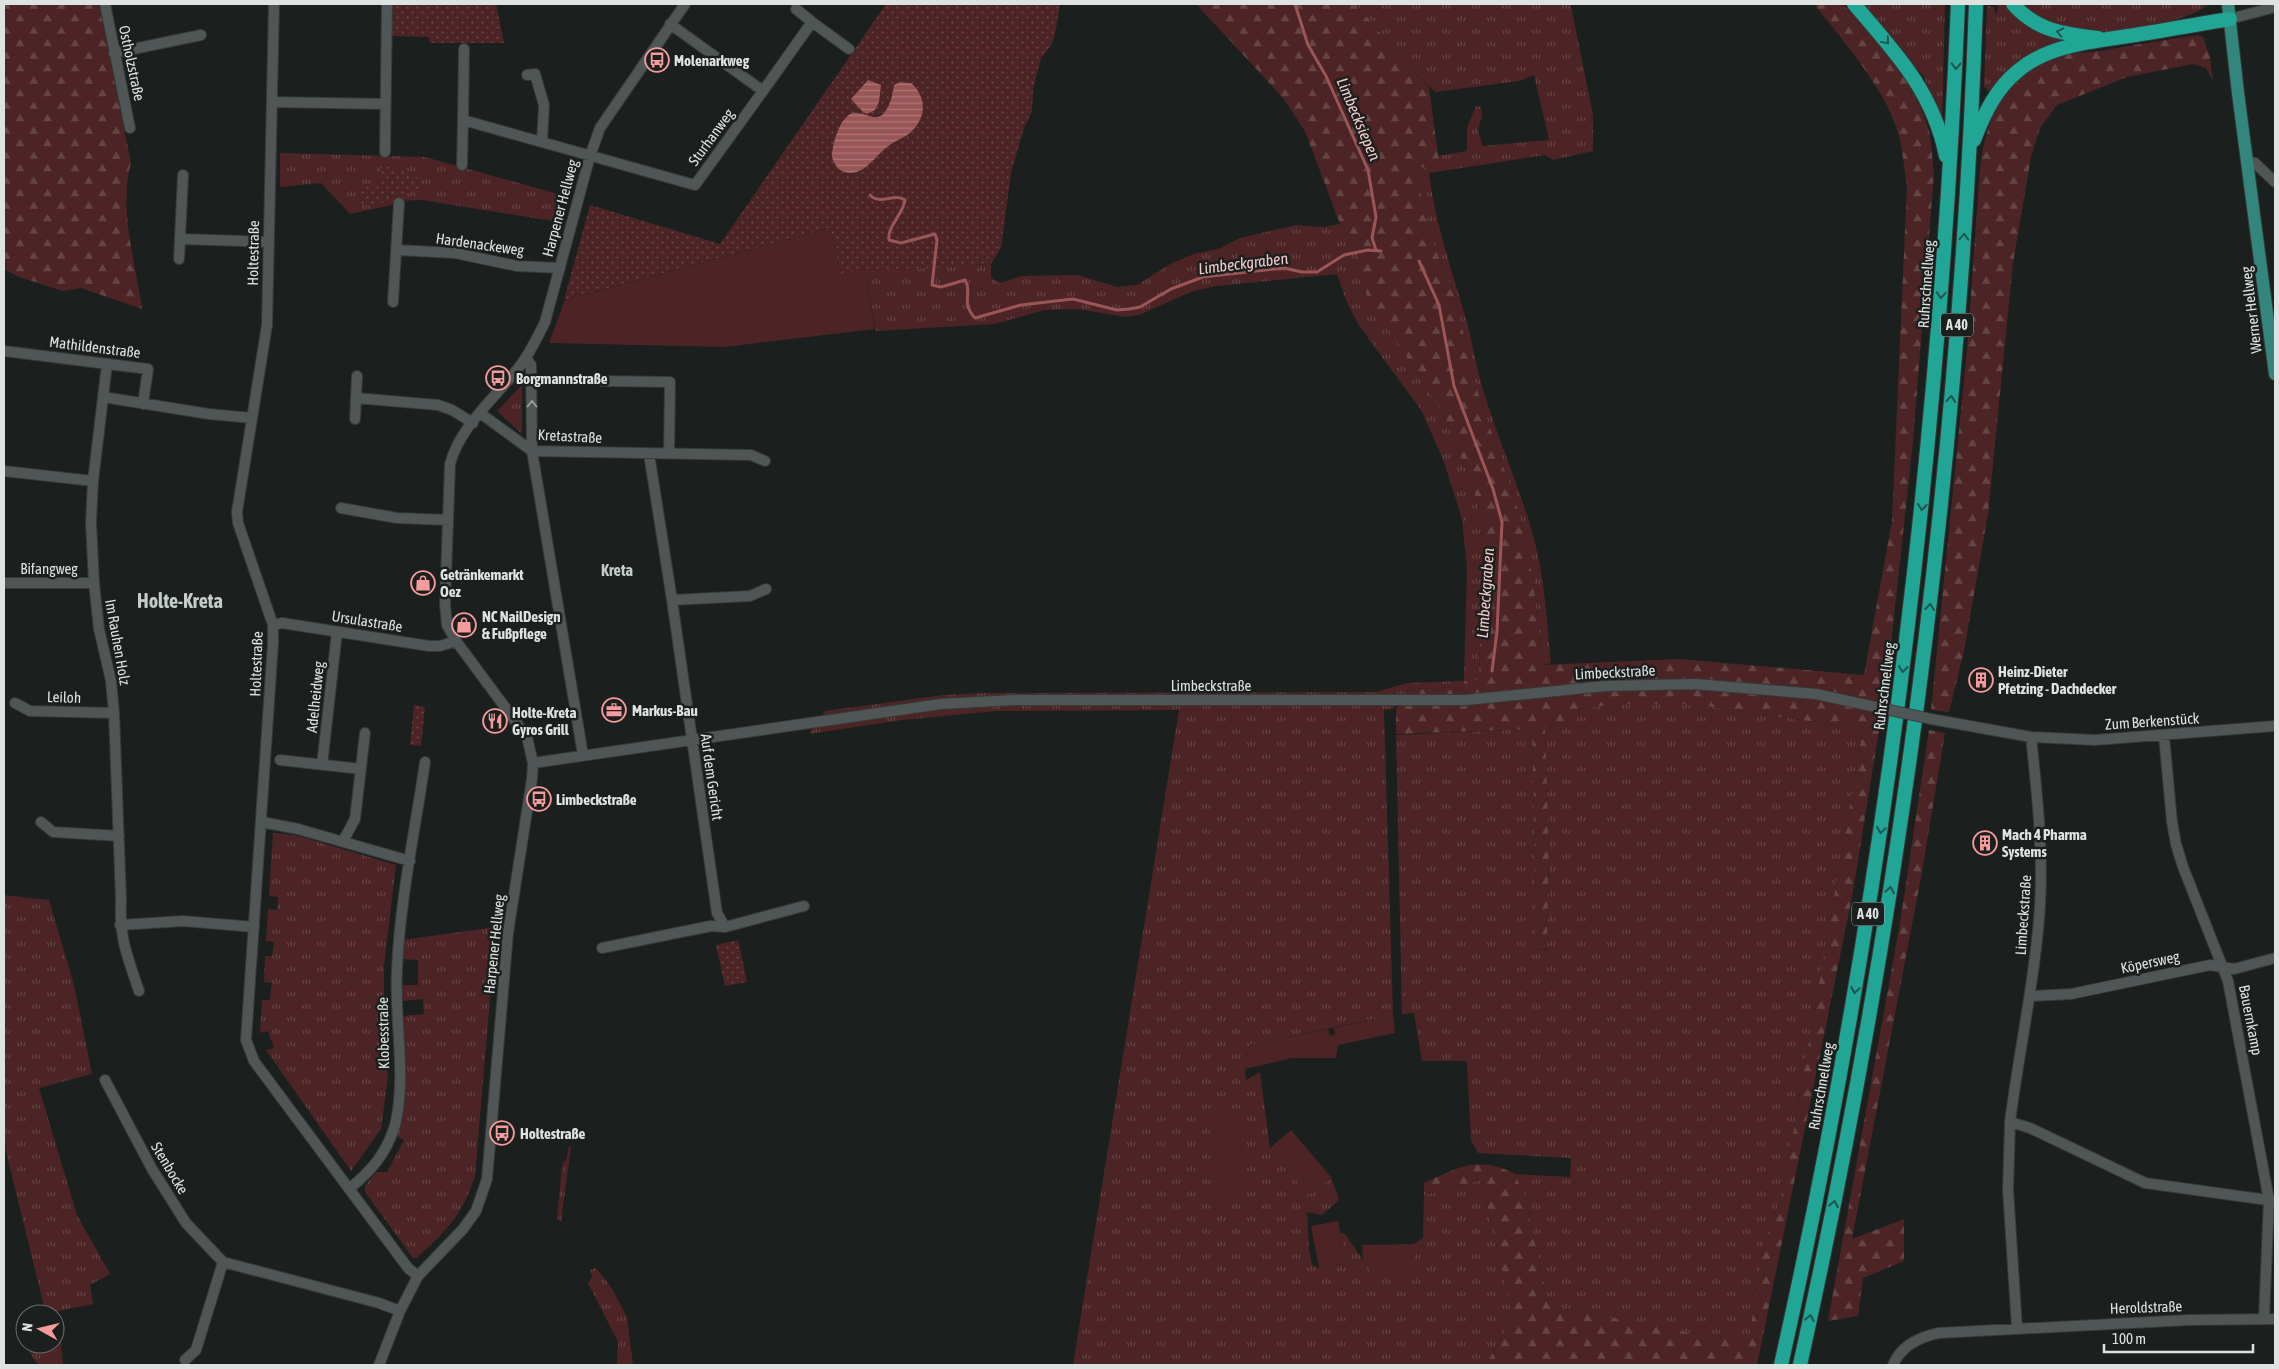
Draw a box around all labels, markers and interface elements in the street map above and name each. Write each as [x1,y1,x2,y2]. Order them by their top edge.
street label: Ostholzstraße [116,24,148,102]
one-way arrow [2056,27,2065,38]
one-way arrow [1880,35,1888,44]
bus stop icon: Molenarkweg [644,47,670,73]
place label: Molenarkweg [674,52,750,69]
one-way arrow [1950,62,1961,70]
water label: Limbecksiepen [1333,75,1385,164]
street label: Sturhanweg [685,105,738,169]
street label: Harpener Hellweg [539,157,581,258]
street label: Holtestraße [244,220,262,286]
street label: Hardenackeweg [435,229,526,259]
one-way arrow [1958,233,1969,241]
street label: Ruhrschnellweg [1914,239,1938,329]
water label: Limbeckgraben [1197,249,1289,278]
street label: Werner Hellweg [2237,265,2265,355]
one-way arrow [1936,292,1947,300]
road number: A 40 [1941,314,1973,336]
street label: Mathildenstraße [48,333,142,361]
bus stop icon: Borgmannstraße [485,365,511,391]
place label: Borgmannstraße [516,370,608,387]
one-way arrow [1945,395,1956,403]
one-way arrow [527,399,537,407]
street label: Kretastraße [537,426,603,446]
one-way arrow [1917,504,1928,512]
water label: Limbeckgraben [1473,547,1498,639]
street label: Bifangweg [20,560,78,577]
district label: Kreta [601,561,633,579]
place label: Getränkemarkt Oez [440,566,524,600]
shop icon: Getränkemarkt Oez [410,570,436,596]
district label: Holte-Kreta [137,589,223,612]
street label: Im Rauhen Holz [102,598,134,687]
one-way arrow [1924,603,1934,612]
street label: Ursulastraße [330,607,404,635]
place label: NC NailDesign & Fußpflege [482,608,561,642]
shop icon: NC NailDesign & Fußpflege [451,612,477,638]
street label: Holtestraße [246,631,266,697]
street label: Ruhrschnellweg [1870,640,1898,731]
street label: Adelheidweg [303,660,327,734]
street label: Limbeckstraße [1574,661,1656,683]
place label: Heinz-Dieter Pfetzing - Dachdecker [1998,663,2117,697]
one-way arrow [1898,665,1909,673]
building icon: Heinz-Dieter Pfetzing - Dachdecker [1968,667,1994,693]
street label: Limbeckstraße [1171,677,1251,694]
street label: Leiloh [47,688,81,706]
office icon: Markus-Bau [601,697,627,723]
place label: Markus-Bau [632,702,698,719]
place label: Holte-Kreta Gyros Grill [512,704,576,738]
restaurant icon: Holte-Kreta Gyros Grill [482,708,508,734]
street label: Zum Berkenstück [2104,709,2200,733]
street label: Auf dem Gericht [698,733,726,821]
bus stop icon: Limbeckstraße [526,786,552,812]
place label: Limbeckstraße [556,791,637,808]
one-way arrow [1876,826,1887,834]
place label: Mach 4 Pharma Systems [2002,826,2087,860]
building icon: Mach 4 Pharma Systems [1972,830,1998,856]
street label: Limbeckstraße [2012,874,2034,956]
one-way arrow [1885,885,1895,894]
street label: Harpener Hellweg [480,893,508,995]
road number: A 40 [1852,902,1884,926]
street label: Köpersweg [2119,947,2182,977]
street label: Bauernkamp [2236,983,2266,1057]
one-way arrow [1851,986,1861,994]
street label: Klobesstraße [374,997,392,1069]
street label: Ruhrschnellweg [1805,1040,1837,1131]
bus stop icon: Holtestraße [489,1120,515,1146]
place label: Holtestraße [520,1125,585,1142]
street label: Stenbocke [148,1139,192,1197]
one-way arrow [1828,1200,1838,1209]
street label: Heroldstraße [2109,1297,2183,1317]
north arrow [15,1304,65,1354]
one-way arrow [1804,1313,1815,1322]
text: N [19,1322,36,1332]
scale bar [2104,1322,2253,1354]
text: 100 m [2112,1330,2146,1347]

